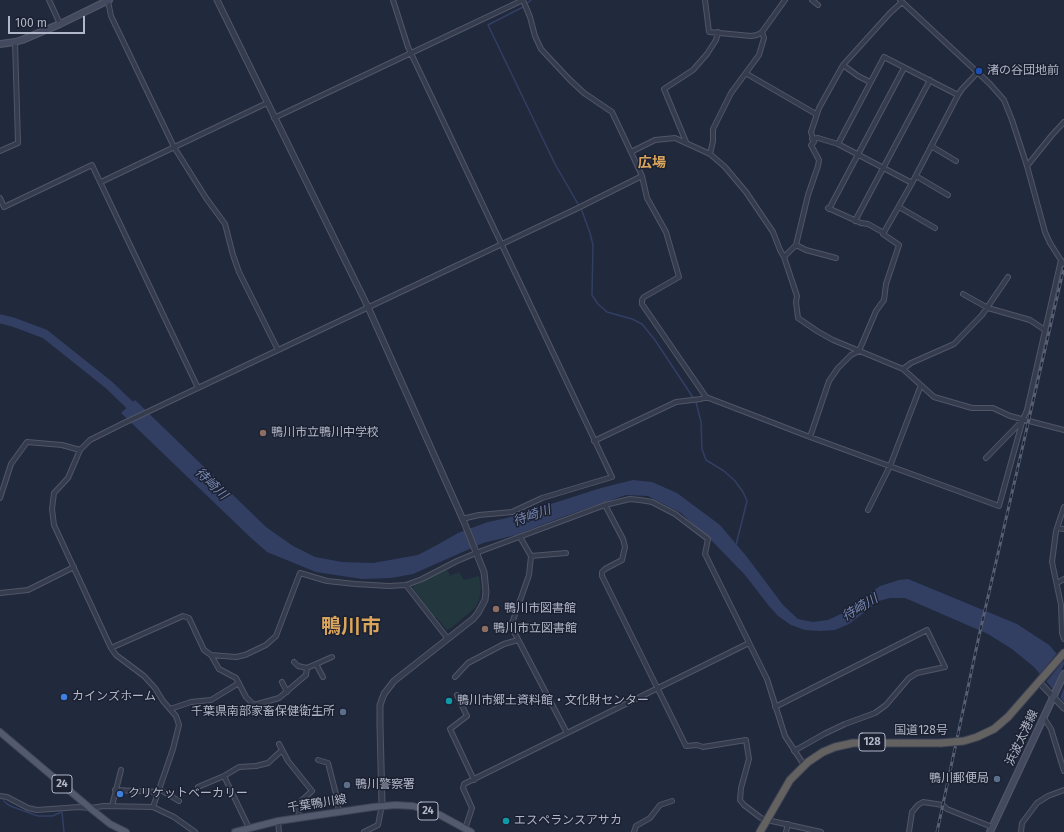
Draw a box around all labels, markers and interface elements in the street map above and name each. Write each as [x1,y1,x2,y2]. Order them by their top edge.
scale bar [10,8,87,34]
text: 100 m [15,16,47,30]
place label: 渚の谷団地前 [987,64,1059,78]
marker: 渚の谷団地前 [974,66,984,76]
district label: 広場 [638,155,666,171]
place label: 鴨川市立鴨川中学校 [271,426,379,440]
marker: 鴨川市立鴨川中学校 [258,428,268,438]
water label: 待崎川 [192,465,230,503]
water label: 待崎川 [511,502,553,530]
water label: 待崎川 [839,591,881,625]
place label: 鴨川市図書館 [504,602,576,616]
marker: 鴨川市図書館 [491,604,501,614]
district label: 鴨川市 [321,615,381,639]
place label: 鴨川市立図書館 [493,622,577,636]
marker: 鴨川市立図書館 [480,624,490,634]
place label: カインズホーム [72,690,156,704]
marker: カインズホーム [59,692,69,702]
place label: 鴨川市郷土資料館・文化財センター [457,694,649,708]
marker: 鴨川市郷土資料館・文化財センター [444,696,454,706]
place label: 千葉県南部家畜保健衛生所 [191,705,335,719]
marker: 千葉県南部家畜保健衛生所 [338,707,348,717]
street label: 浜波太港線 [1003,708,1041,768]
street label: 国道128号 [894,724,948,738]
road number: 128 [859,733,885,751]
place label: 鴨川郵便局 [929,772,989,786]
marker: 鴨川郵便局 [992,774,1002,784]
road number: 24 [52,775,72,793]
place label: 鴨川警察署 [355,778,415,792]
marker: 鴨川警察署 [342,780,352,790]
place label: クリケットベーカリー [128,787,248,801]
marker: クリケットベーカリー [115,789,125,799]
street label: 千葉鴨川線 [286,792,348,816]
road number: 24 [418,802,438,820]
place label: エスペランスアサカ [514,814,622,828]
marker: エスペランスアサカ [501,816,511,826]

